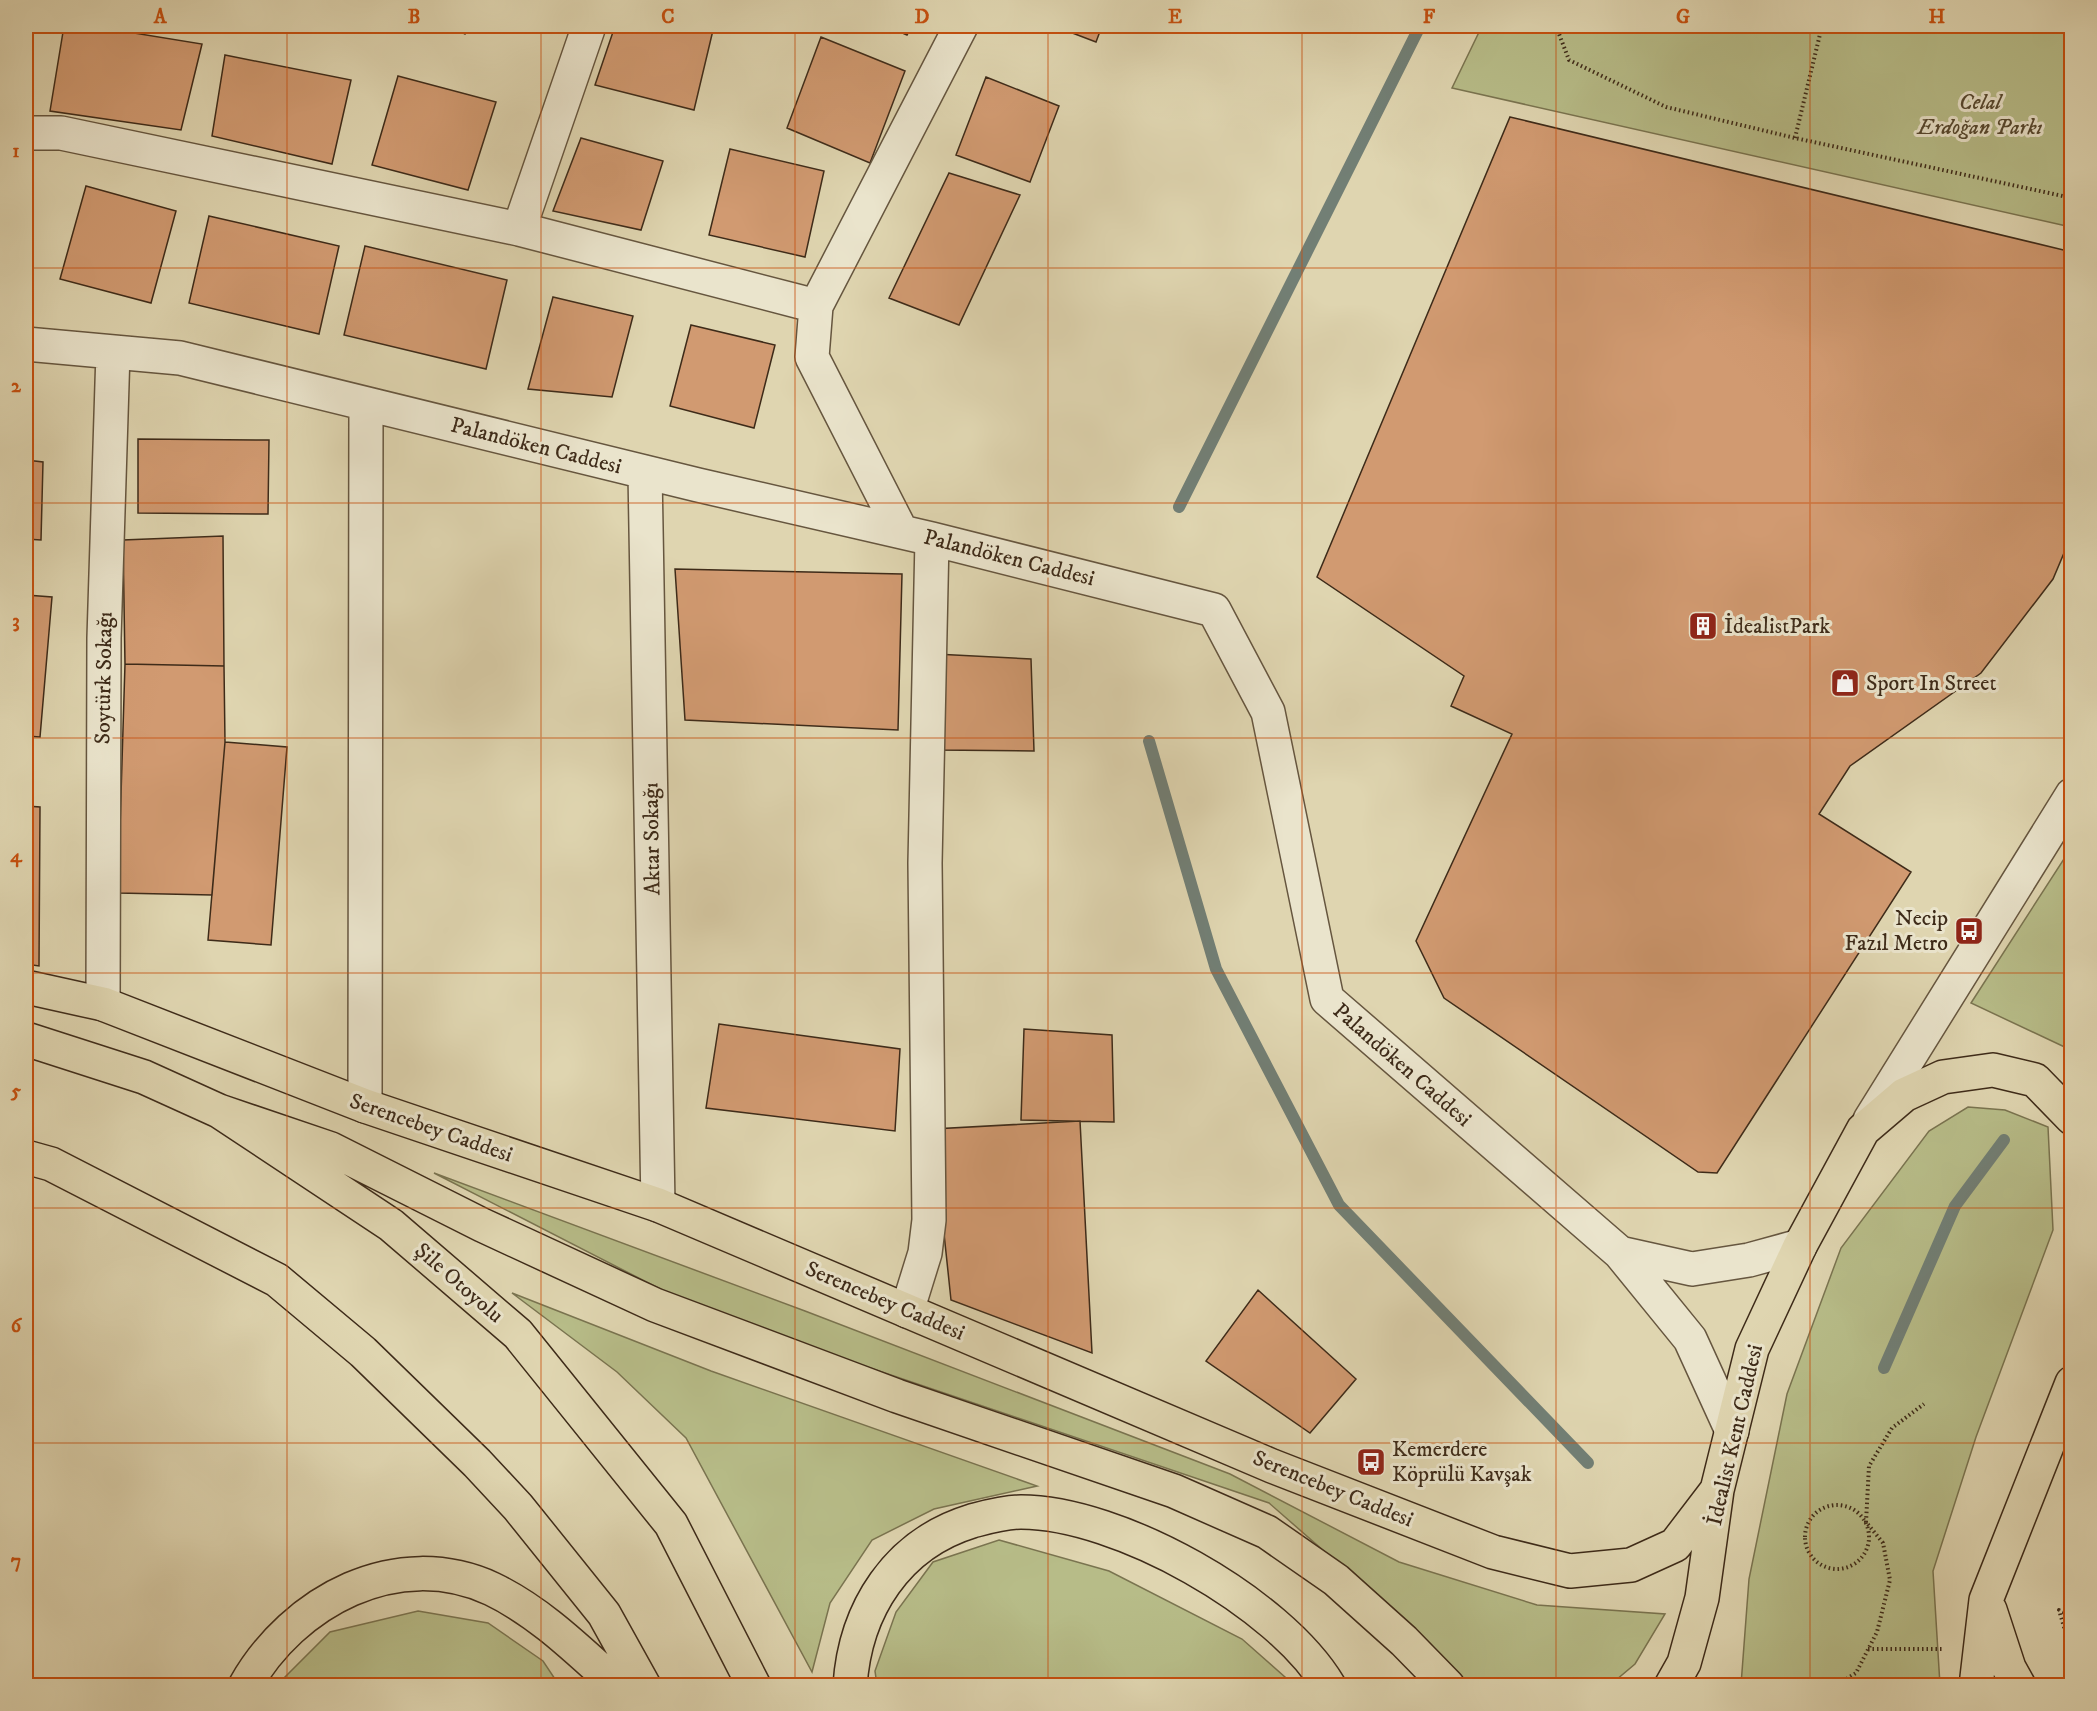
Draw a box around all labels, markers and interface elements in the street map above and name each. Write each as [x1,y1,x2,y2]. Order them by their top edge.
text: A [153,5,168,30]
text: B [408,5,420,30]
text: C [661,5,675,30]
text: D [915,5,930,30]
text: E [1168,5,1182,30]
text: F [1423,5,1436,30]
text: G [1676,5,1690,30]
text: H [1929,5,1946,30]
park label: Celal Erdoğan Parkı [1916,89,2043,141]
text: 1 [12,139,20,164]
text: 2 [11,374,22,399]
street label: Palandöken Caddesi [448,412,624,480]
street label: Palandöken Caddesi [921,524,1097,592]
text: 3 [12,609,20,634]
building icon: İdealistPark [1687,610,1719,642]
street label: Soytürk Sokağı [89,611,119,745]
place label: İdealistPark [1724,613,1830,640]
shop icon: Sport In Street [1829,667,1861,699]
place label: Sport In Street [1866,670,1996,697]
street label: Aktar Sokağı [638,782,666,896]
text: 4 [10,844,23,869]
place label: Necip Fazıl Metro [1844,905,1948,957]
bus stop icon: Necip Fazıl Metro [1953,915,1985,947]
street label: Palandöken Caddesi [1327,997,1477,1133]
text: 5 [10,1079,21,1104]
street label: Serencebey Caddesi [346,1087,516,1169]
street label: Şile Otoyolu [409,1237,509,1329]
street label: Serencebey Caddesi [801,1255,969,1347]
text: 6 [11,1314,23,1339]
street label: İdealist Kent Caddesi [1701,1342,1769,1528]
place label: Kemerdere Köprülü Kavşak [1392,1436,1532,1488]
street label: Serencebey Caddesi [1249,1445,1417,1533]
bus stop icon: Kemerdere Köprülü Kavşak [1355,1446,1387,1478]
text: 7 [11,1549,21,1574]

